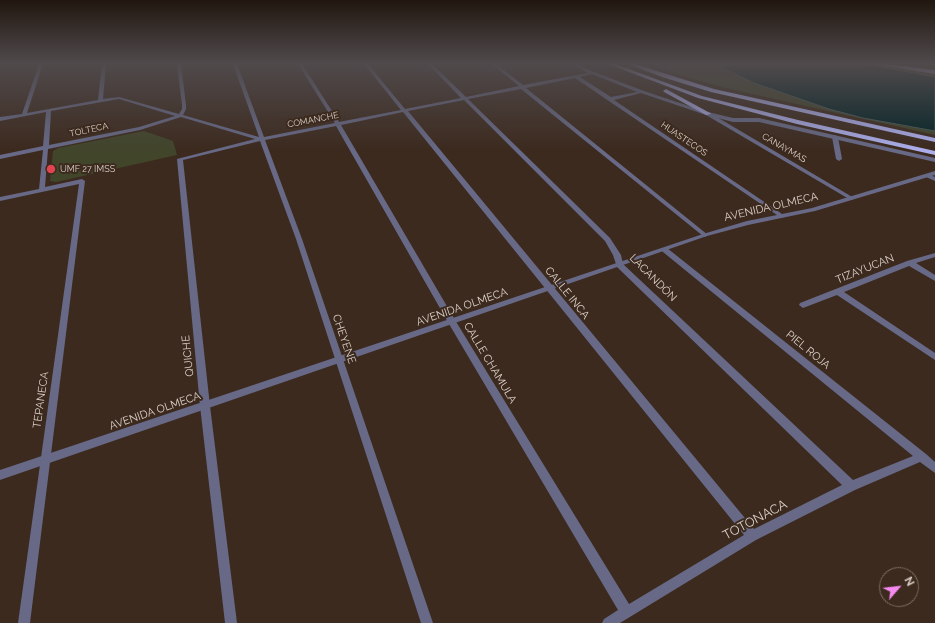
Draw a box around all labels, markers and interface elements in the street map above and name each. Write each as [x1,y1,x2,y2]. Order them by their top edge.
street label: COMANCHE [286,110,340,130]
street label: HUASTECOS [659,119,709,159]
street label: TOLTECA [69,121,109,139]
street label: CANAYMAS [760,131,808,165]
marker: UMF 27 IMSS [45,163,57,175]
place label: UMF 27 IMSS [60,164,115,174]
street label: AVENIDA OLMECA [723,190,819,224]
street label: TIZAYUCAN [834,251,896,287]
street label: LACANDÓN [627,252,679,304]
street label: CALLE INCA [542,264,592,322]
street label: AVENIDA OLMECA [415,285,509,329]
street label: CHEYENE [329,313,359,365]
street label: CALLE CHAMULA [461,320,519,406]
street label: PIEL ROJA [783,328,833,372]
street label: QUICHE [179,335,197,377]
street label: TEPANECA [30,371,52,429]
street label: AVENIDA OLMECA [108,389,202,433]
street label: TOTONACA [720,497,790,543]
north arrow [879,567,919,607]
text: N [901,575,917,588]

